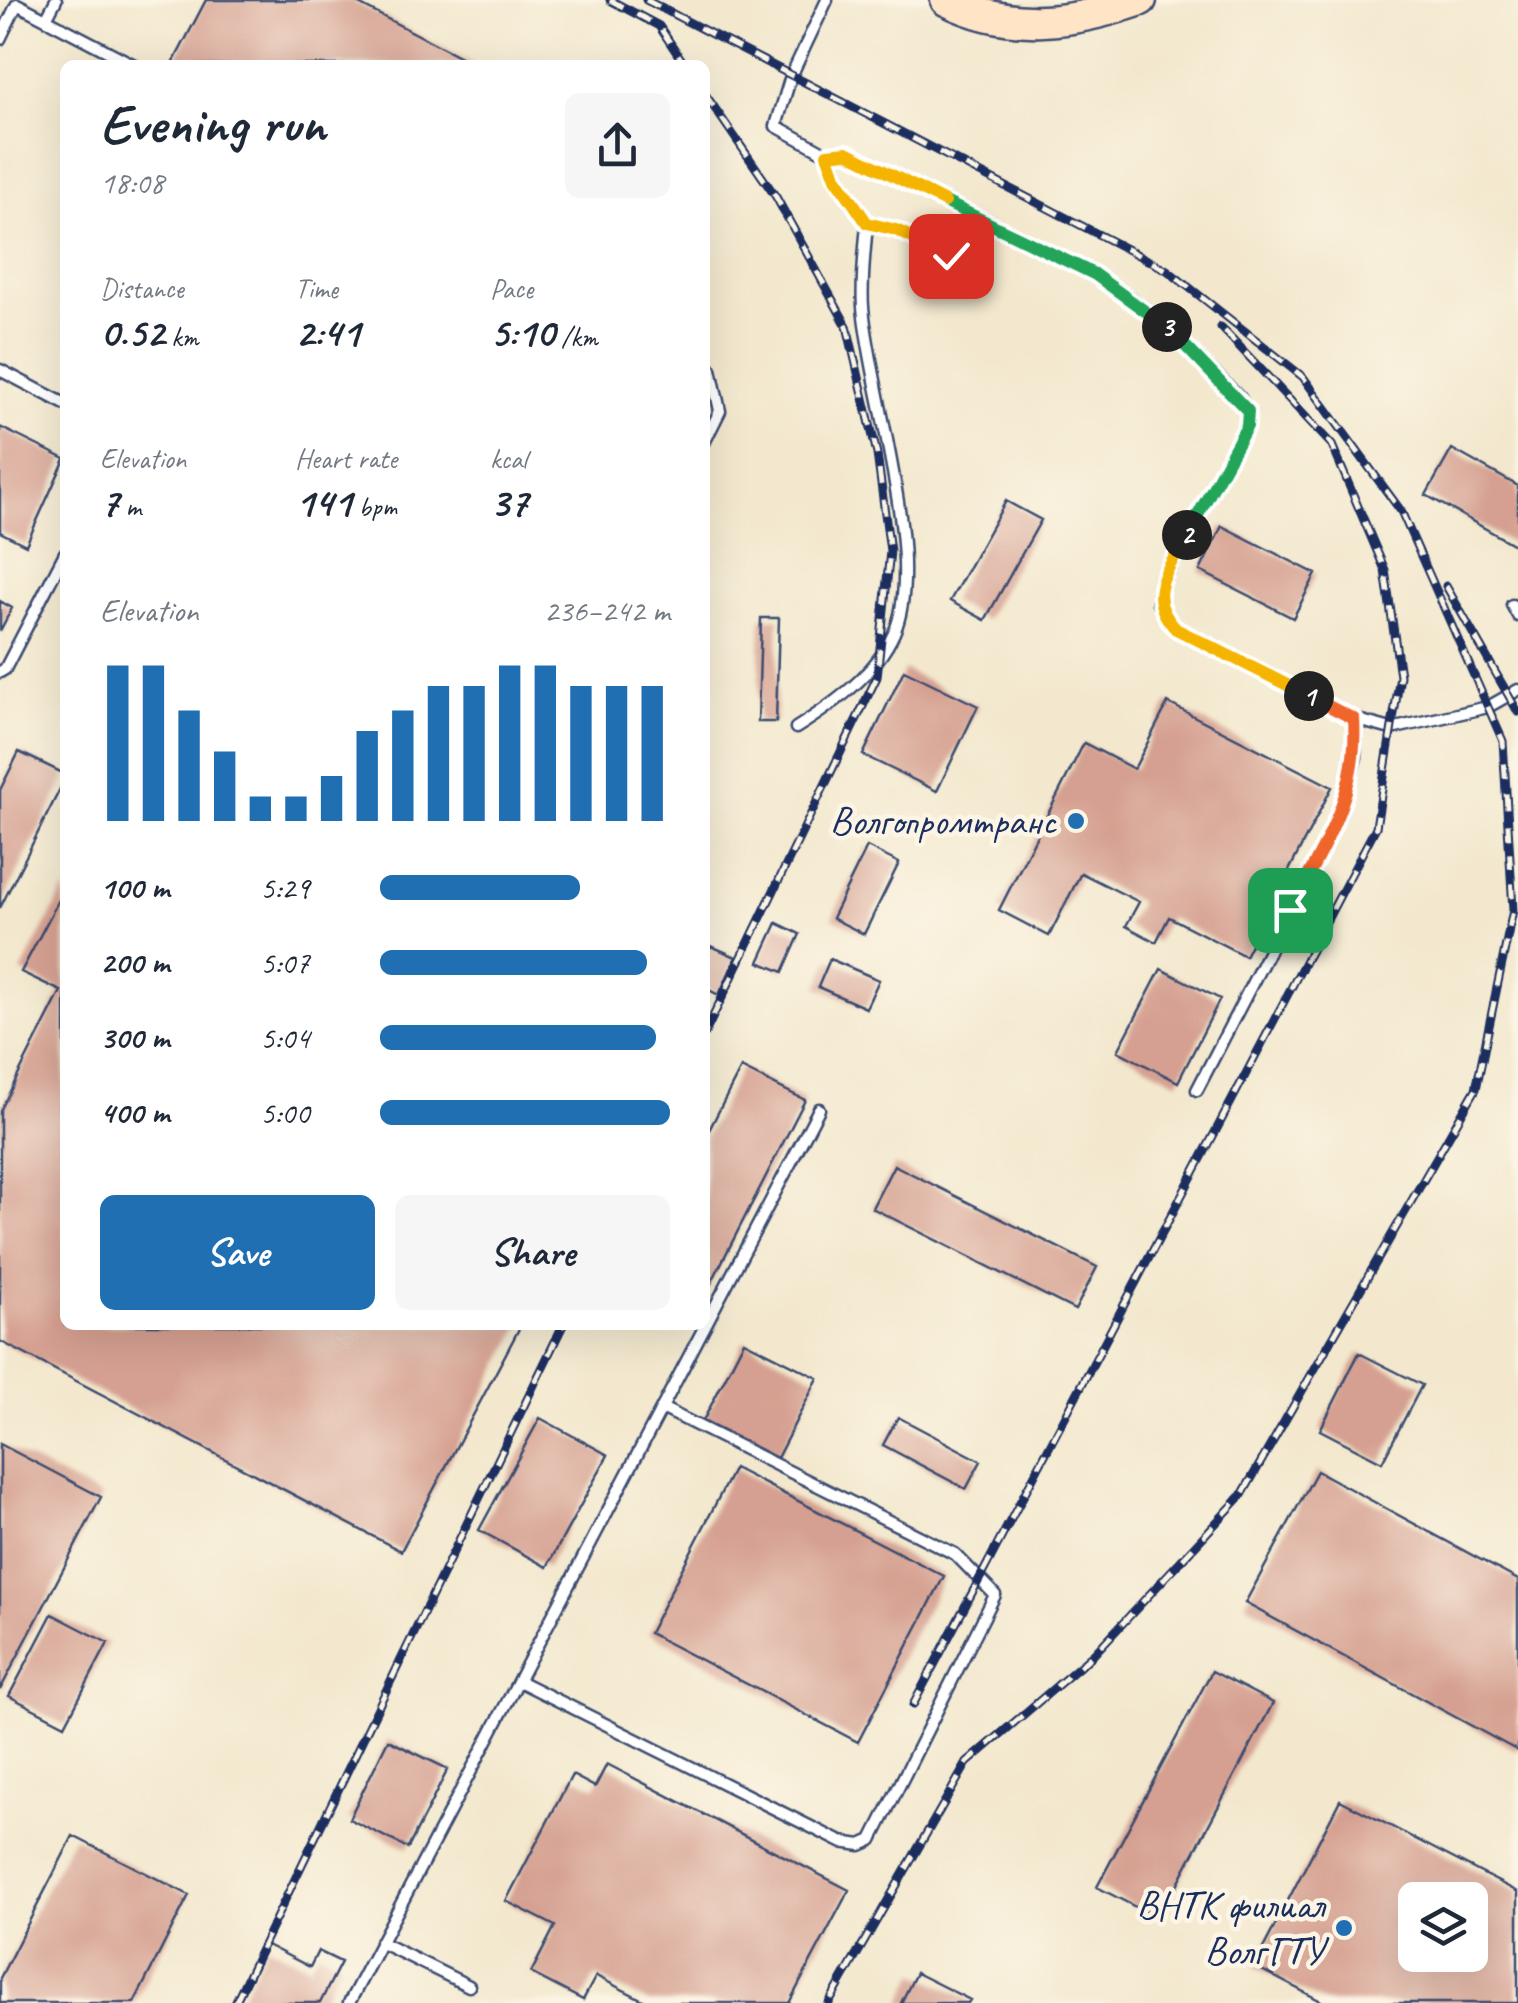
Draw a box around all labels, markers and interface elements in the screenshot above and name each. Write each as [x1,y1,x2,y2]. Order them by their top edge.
text: Evening run [100,89,325,159]
button: share [565,93,670,198]
text: 18:08 [100,162,164,203]
pin [909,214,994,299]
icon: check [924,229,979,284]
text: Distance [100,271,184,306]
text: Time [295,271,338,306]
text: Pace [490,271,533,306]
pin: 3 [1142,302,1192,352]
text: 0.52 [100,306,164,359]
text: 2:41 [295,306,360,359]
text: 5:10 [490,306,554,359]
text: 3 [1161,309,1173,344]
text: km [164,319,199,354]
text: /km [554,319,598,354]
text: Elevation [100,441,186,476]
text: Heart rate [295,441,397,476]
text: kcal [490,441,527,476]
text: 7 [100,476,119,529]
text: 141 [295,476,352,529]
text: 37 [490,476,528,529]
text: m [119,489,141,524]
text: bpm [352,489,397,524]
pin: 2 [1162,510,1212,560]
text: 2 [1181,517,1193,552]
text: Elevation [100,590,198,631]
text: 236–242 m [544,590,670,631]
pin: 1 [1284,671,1334,721]
text: 1 [1303,678,1315,713]
place label: Волгопромтранс [830,796,1057,846]
marker: Волгопромтранс [1065,810,1087,832]
text: 100 m [100,867,169,908]
text: 5:29 [260,867,310,908]
pin [1248,868,1333,953]
icon: arrive [1263,883,1318,938]
text: 200 m [100,942,169,983]
text: 5:07 [260,942,310,983]
text: 300 m [100,1017,169,1058]
text: 5:04 [260,1017,310,1058]
text: 400 m [100,1092,169,1133]
text: 5:00 [260,1092,310,1133]
button: Save [100,1195,375,1310]
button: Share [395,1195,670,1310]
place label: ВНТК филиал ВолгГТУ [1136,1880,1330,1976]
map controls [1398,1882,1488,1972]
button: layers [1398,1882,1488,1972]
marker: ВНТК филиал ВолгГТУ [1333,1917,1355,1939]

